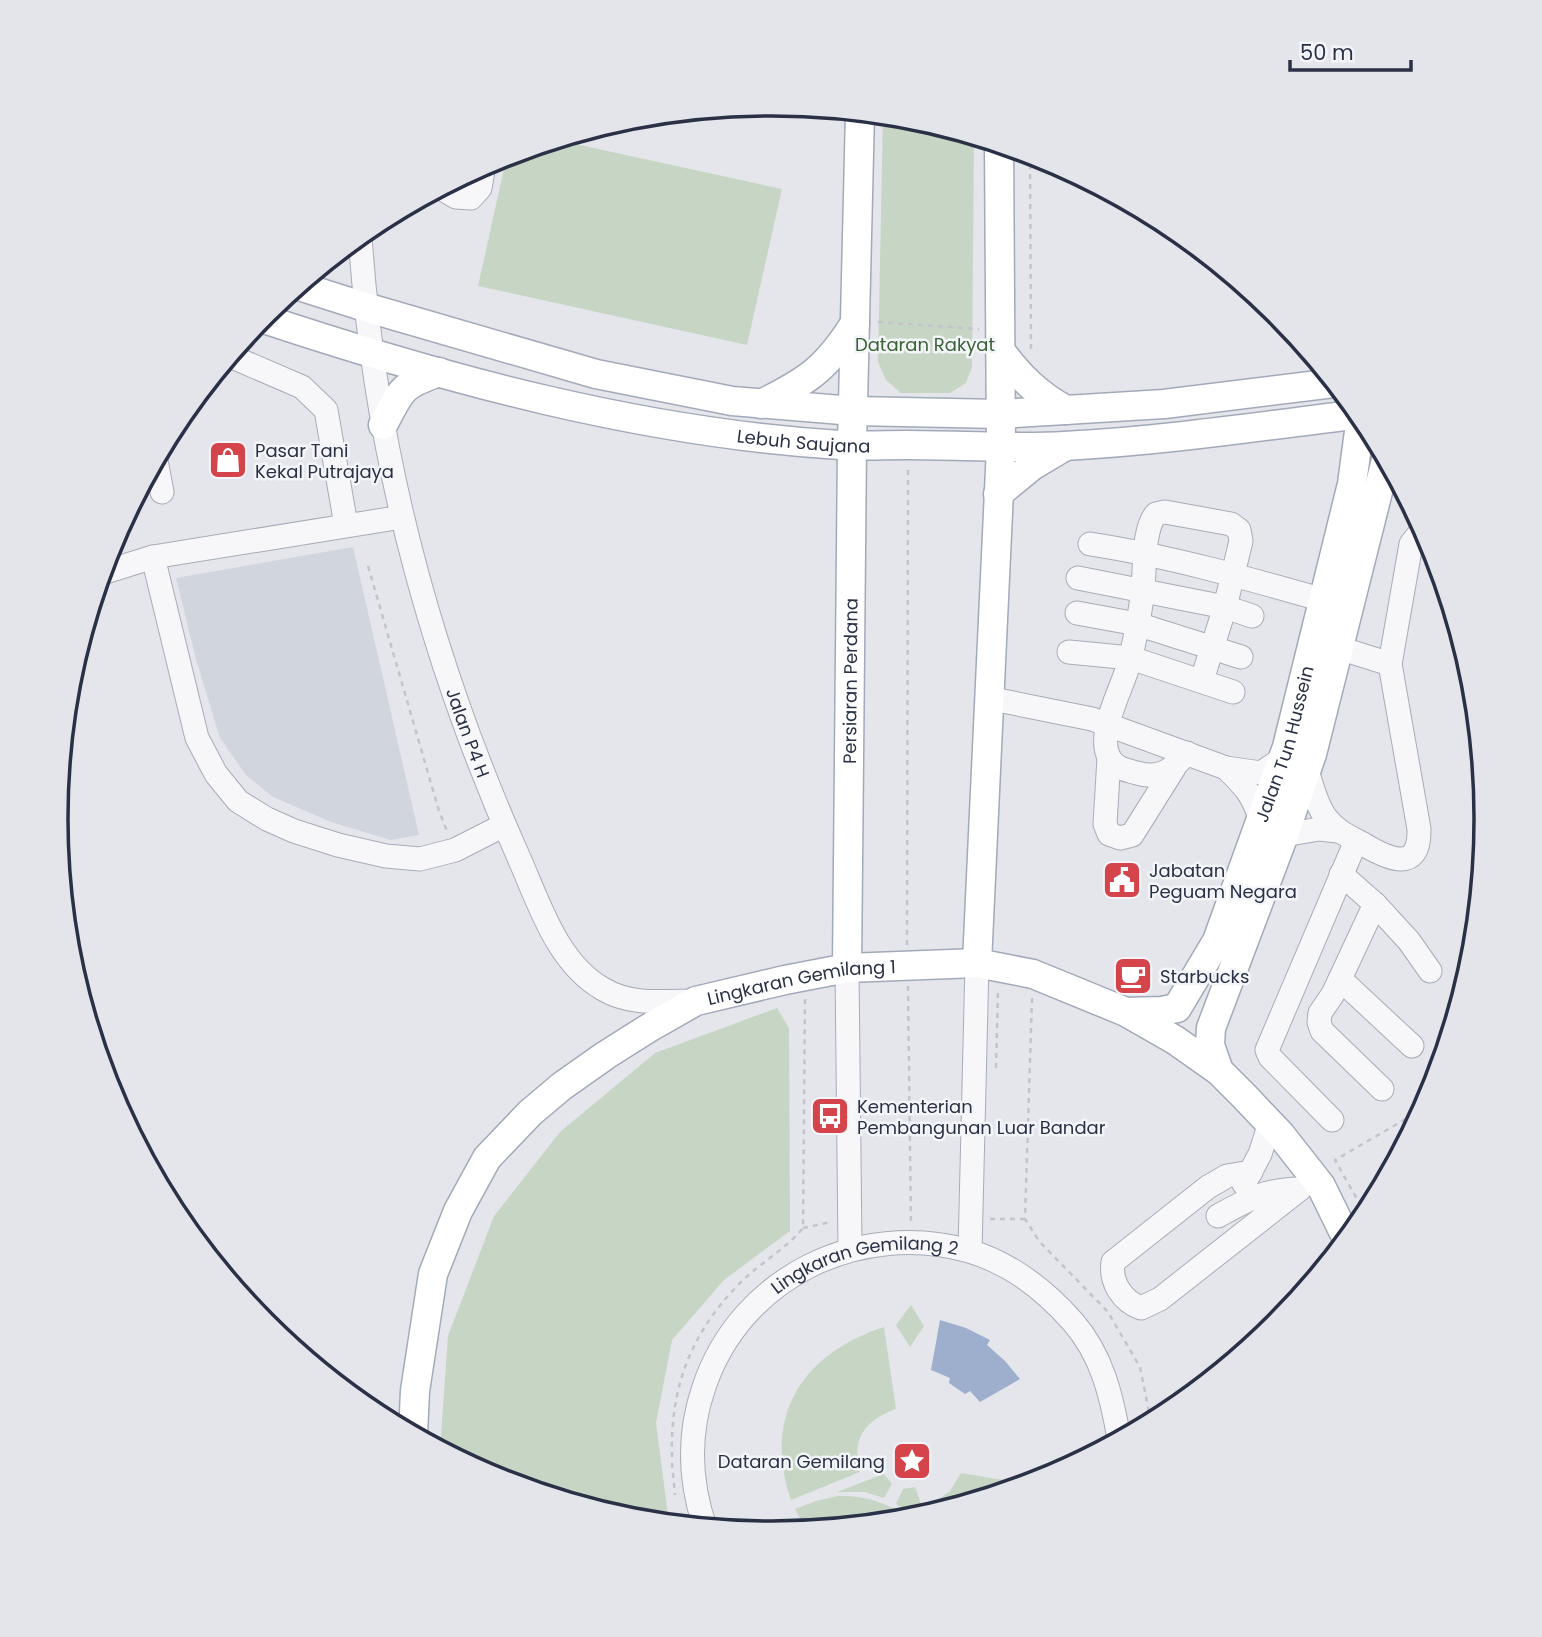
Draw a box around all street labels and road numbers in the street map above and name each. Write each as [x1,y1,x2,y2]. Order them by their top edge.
street label: Lebuh Saujana [736,423,870,458]
street label: Persiaran Perdana [836,598,863,764]
street label: Jalan Tun Hussein [1249,663,1319,825]
street label: Jalan P4 H [440,684,496,781]
street label: Lingkaran Gemilang 1 [704,954,896,1010]
street label: Lingkaran Gemilang 2 [765,1230,961,1299]

